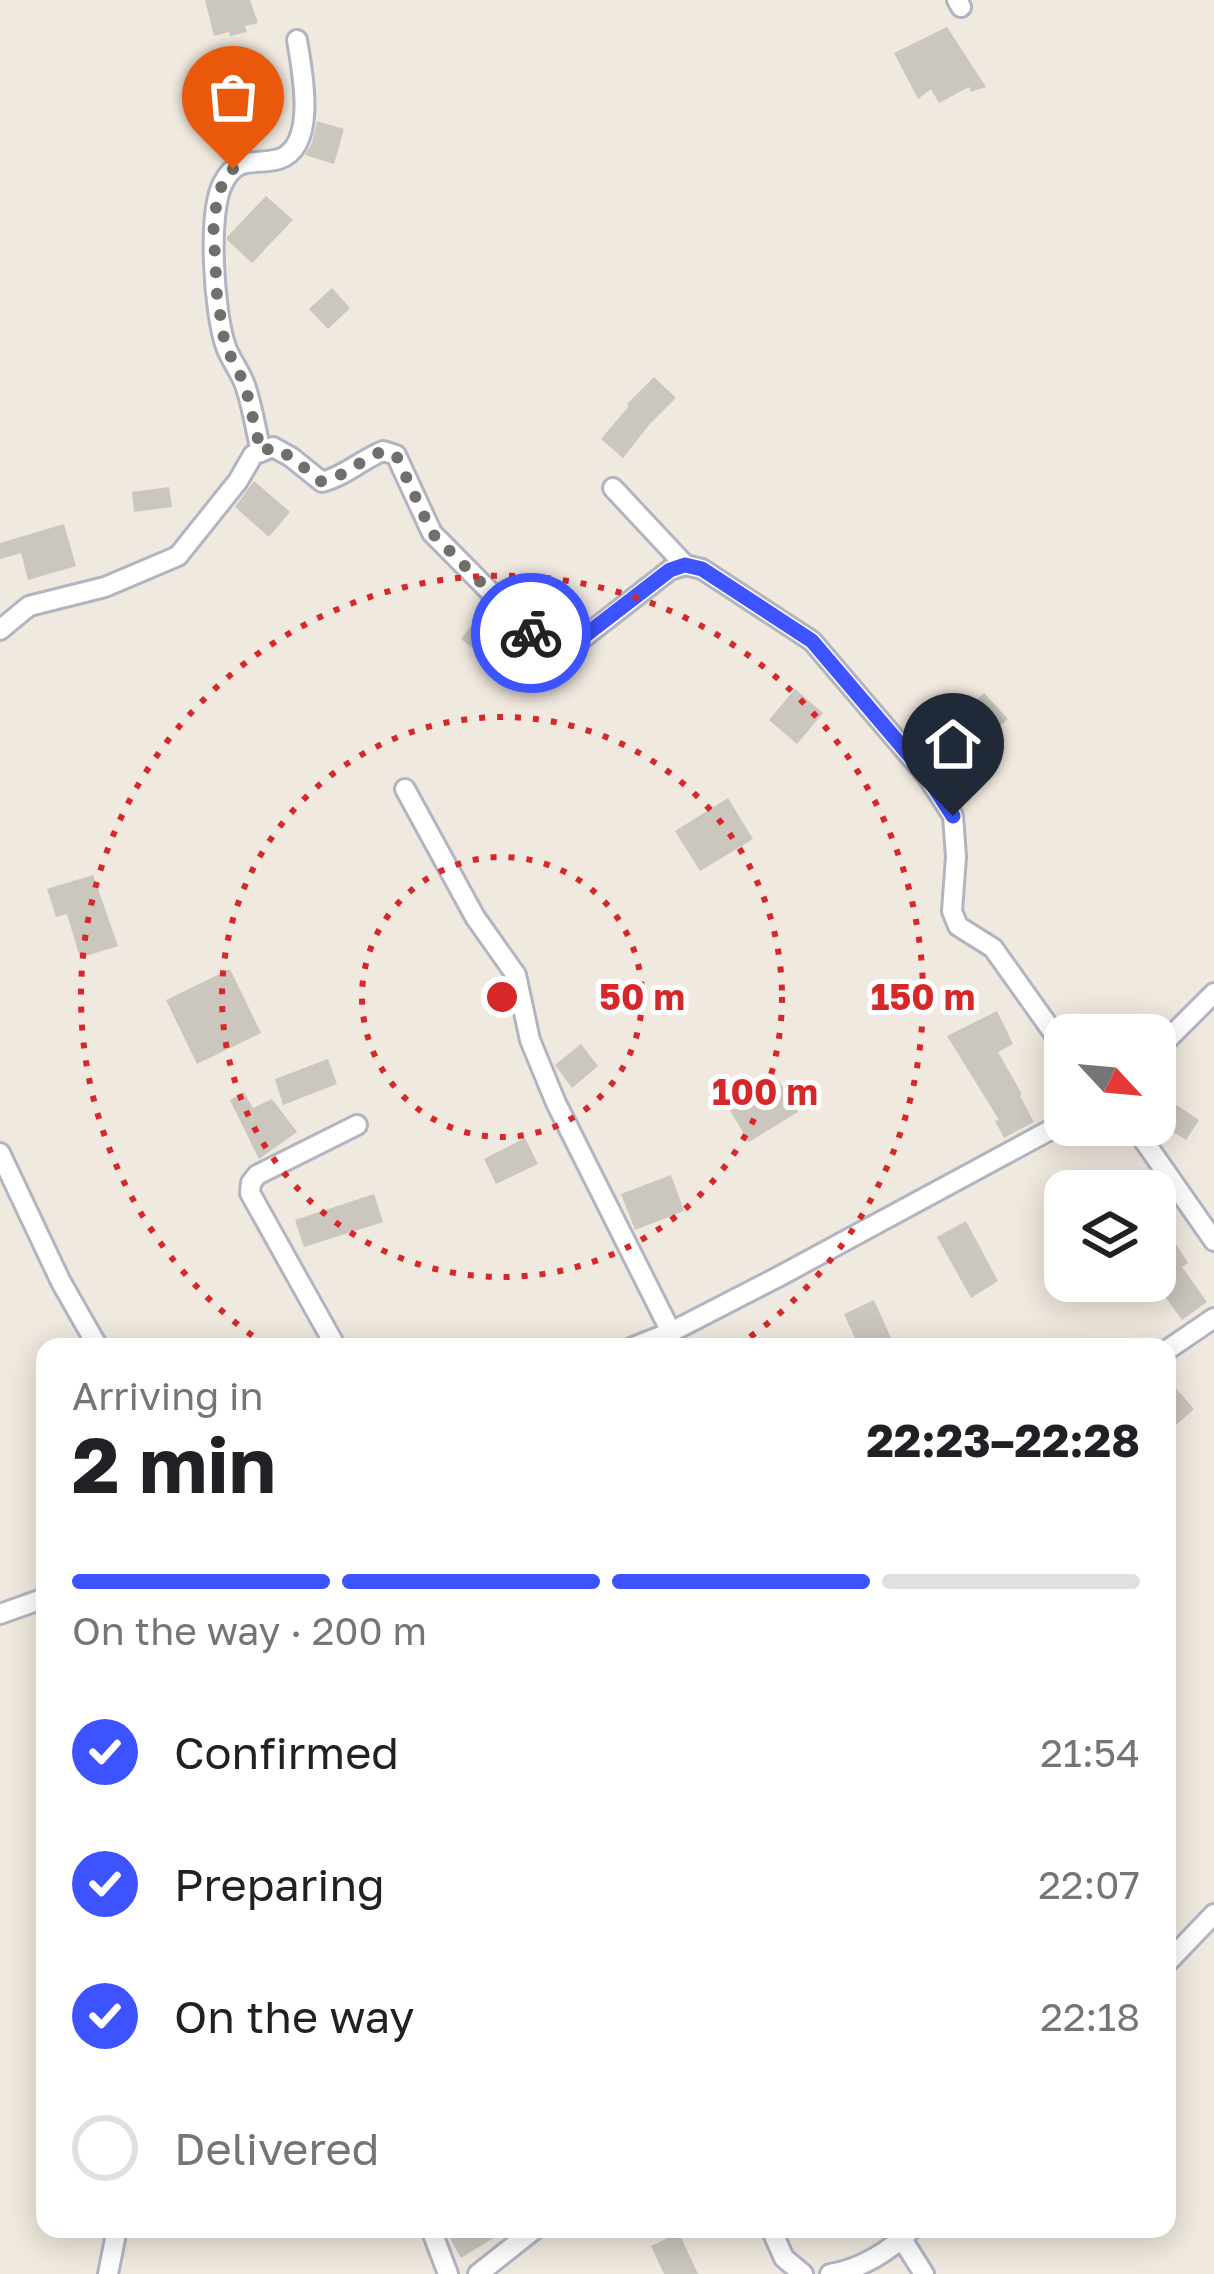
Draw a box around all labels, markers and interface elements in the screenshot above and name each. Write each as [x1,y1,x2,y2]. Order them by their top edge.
pin [182,46,284,169]
icon: bag [200,64,266,130]
courier [471,573,591,693]
icon: bike [498,600,564,666]
pin [902,693,1004,816]
icon: home [920,711,986,777]
text: 50 m [599,975,685,1018]
text: 150 m [871,975,975,1018]
centre of rings [481,976,523,1018]
north arrow [1044,1014,1176,1146]
map controls [1044,1014,1176,1302]
text: 100 m [712,1070,818,1113]
button: layers [1044,1170,1176,1302]
text: Arriving in [72,1372,263,1419]
text: 22:23–22:28 [866,1413,1140,1467]
text: 2 min [72,1417,276,1510]
text: On the way · 200 m [72,1607,427,1654]
icon: check [72,1719,138,1785]
text: Confirmed [174,1725,399,1779]
text: 21:54 [1040,1729,1140,1776]
icon: check [72,1851,138,1917]
text: Preparing [174,1857,385,1911]
text: 22:07 [1038,1861,1140,1908]
icon: check [72,1983,138,2049]
text: On the way [174,1989,415,2043]
text: 22:18 [1040,1993,1140,2040]
text: Delivered [174,2121,379,2175]

